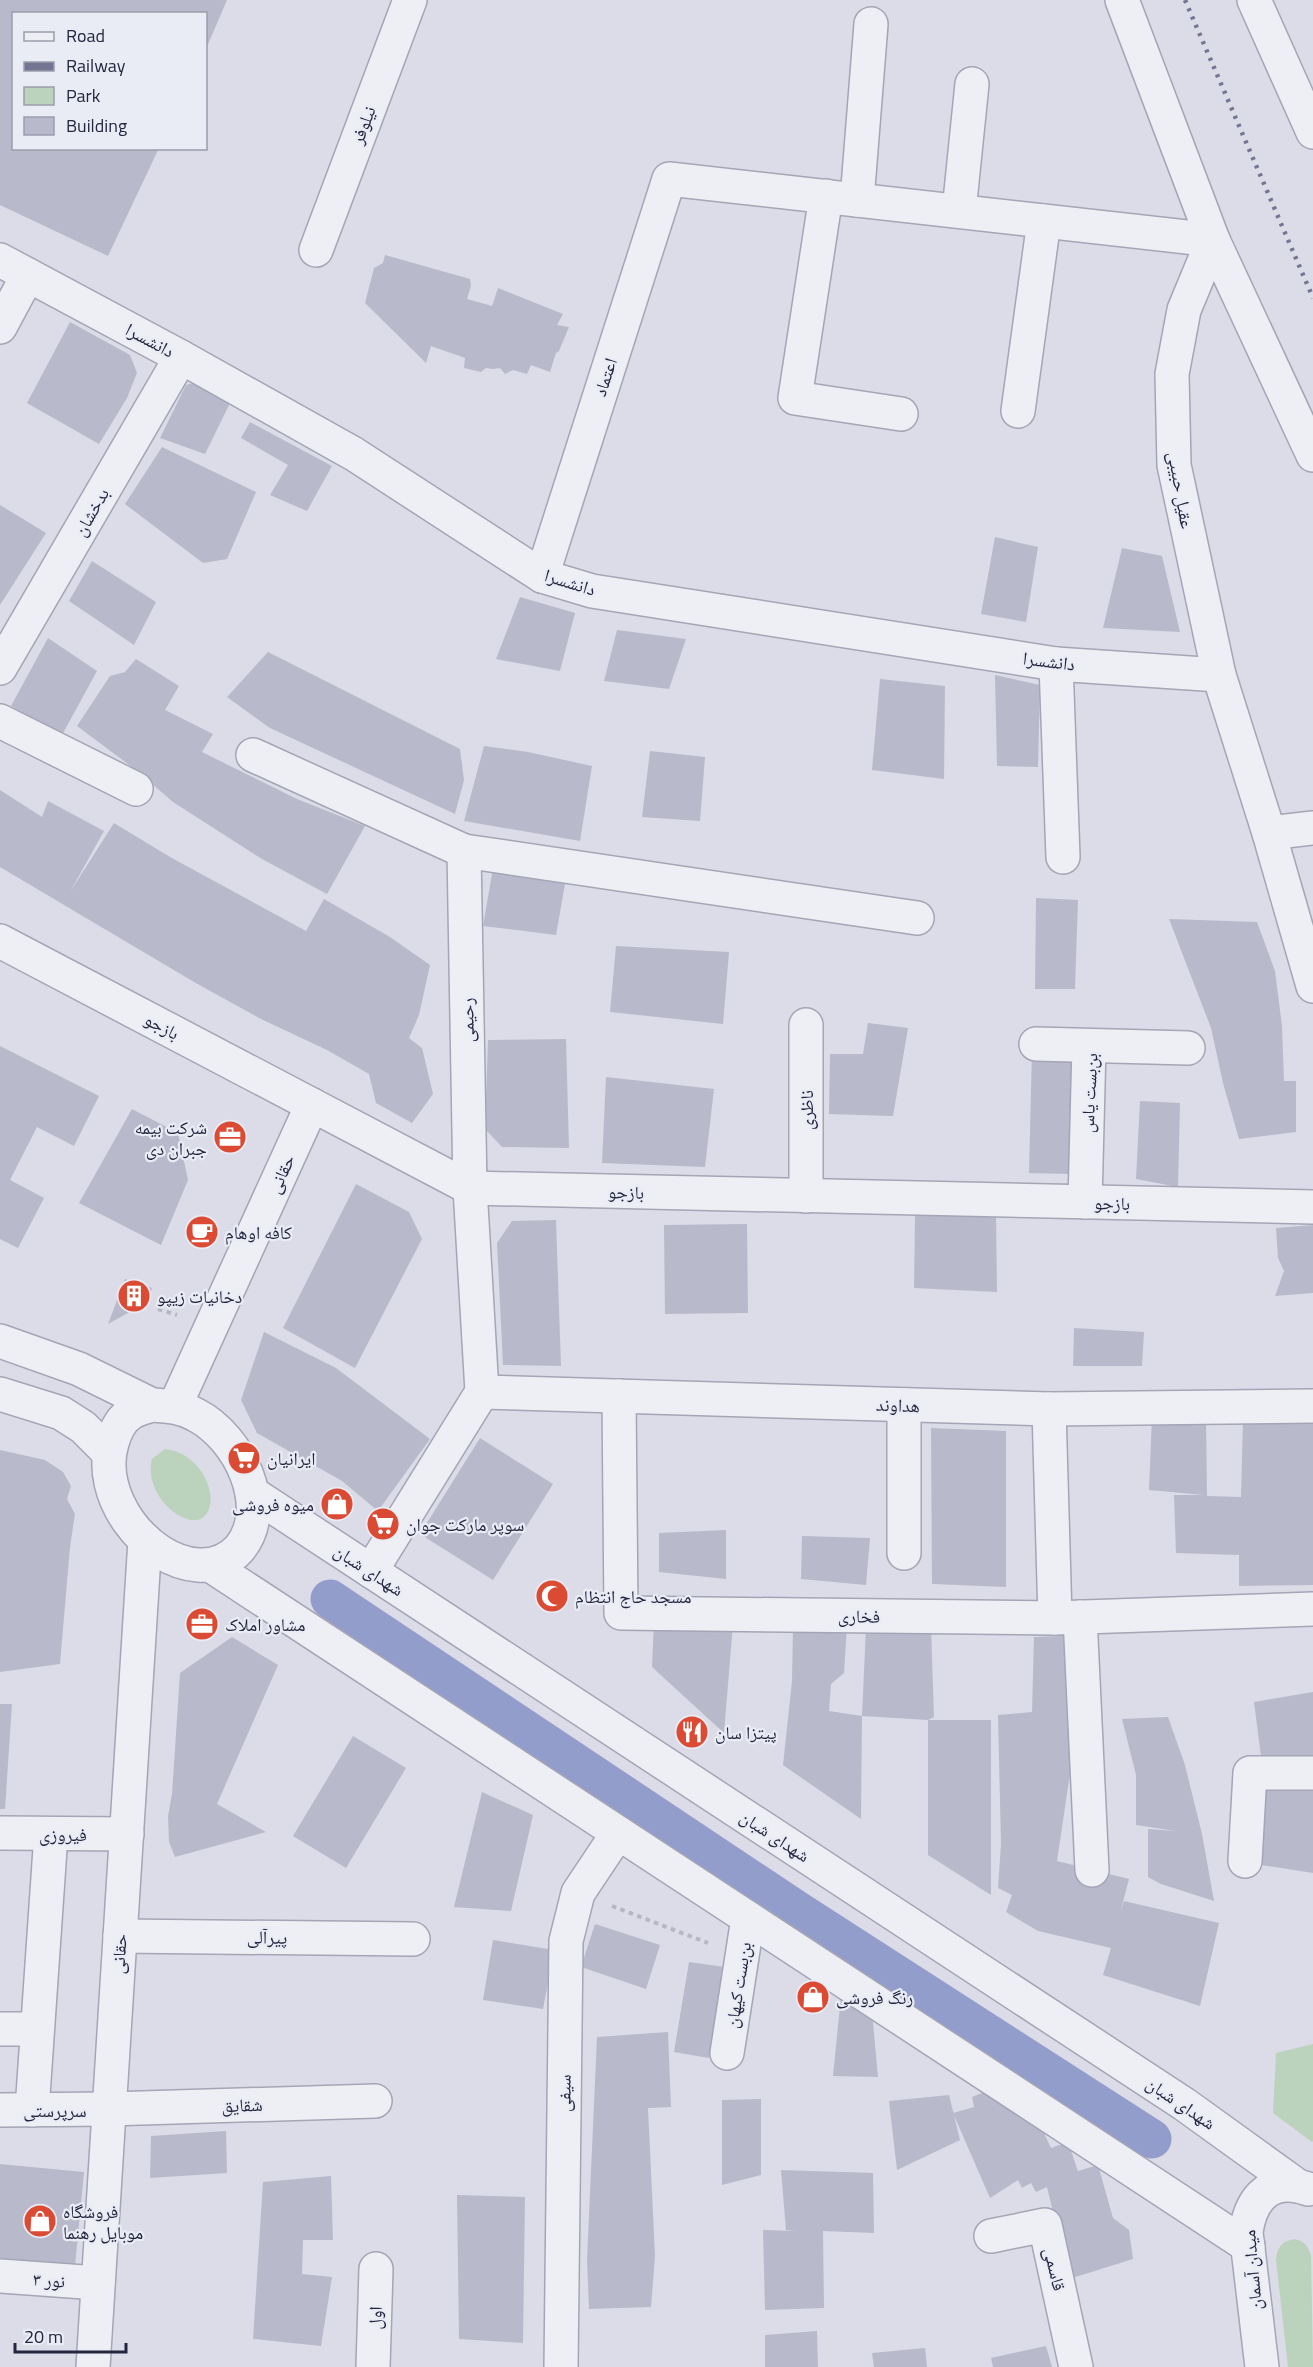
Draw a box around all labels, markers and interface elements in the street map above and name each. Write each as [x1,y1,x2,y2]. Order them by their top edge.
legend [12,12,207,150]
text: Road [66,22,105,49]
text: Railway [66,52,126,79]
text: Park [66,82,101,109]
street label: نیلوفر [343,102,383,149]
text: Building [66,112,127,139]
street label: دانشسرا [121,316,179,364]
street label: اعتماد [586,354,624,400]
street label: عقیل حبیبی [1161,449,1201,531]
street label: بدخشان [66,483,116,541]
street label: دانشسرا [541,561,599,603]
street label: دانشسرا [1021,644,1077,678]
street label: رحیمی [453,997,481,1043]
street label: بازجو [140,1006,184,1046]
street label: بن‌بست یاس [1073,1052,1105,1134]
street label: ناظری [793,1090,820,1130]
place label: شرکت بیمه جبران دی [135,1114,207,1162]
office icon: شرکت بیمه جبران دی [212,1119,248,1155]
street label: حقانی [260,1150,302,1198]
street label: بازجو [608,1178,644,1206]
street label: بازجو [1094,1189,1130,1217]
cafe icon: کافه اوهام [184,1214,220,1250]
place label: کافه اوهام [225,1219,292,1246]
building icon: دخانیات زیپو [116,1278,152,1314]
place label: دخانیات زیپو [157,1283,242,1310]
street label: هداوند [876,1391,920,1419]
supermarket icon: ایرانیان [226,1440,262,1476]
place label: ایرانیان [267,1445,316,1472]
shop icon: میوه فروشی [319,1486,355,1522]
place label: میوه فروشی [232,1491,314,1518]
supermarket icon: سوپر مارکت جوان [365,1506,401,1542]
place label: سوپر مارکت جوان [406,1511,524,1538]
street label: شهدای شبان [329,1537,409,1603]
mosque icon: مسجد حاج انتظام [534,1578,570,1614]
place label: مسجد حاج انتظام [575,1583,691,1610]
street label: فخاری [838,1602,880,1630]
office icon: مشاور املاک [184,1606,220,1642]
place label: مشاور املاک [225,1611,306,1638]
restaurant icon: پیتزا سان [674,1714,710,1750]
place label: پیتزا سان [715,1719,777,1746]
street label: شهدای شبان [735,1803,815,1869]
street label: فیروزی [39,1821,87,1848]
street label: پیرآلی [247,1923,287,1951]
street label: حقانی [104,1933,134,1975]
street label: بن‌بست کیهان [718,1940,758,2030]
shop icon: رنگ فروشی [795,1979,831,2015]
place label: رنگ فروشی [836,1984,913,2011]
street label: شهدای شبان [1141,2070,1221,2136]
street label: سیفی [550,2074,578,2112]
street label: شقایق [221,2091,263,2119]
street label: سرپرستی [23,2097,87,2124]
place label: فروشگاه موبایل رهنما [63,2198,143,2246]
shop icon: فروشگاه موبایل رهنما [22,2203,58,2239]
street label: میدان آسمان [1235,2229,1269,2311]
street label: قاسمی [1037,2245,1073,2293]
street label: نور ۳ [32,2265,66,2295]
street label: اول [361,2306,389,2330]
scale bar [15,2316,126,2354]
text: 20 m [24,2323,63,2350]

